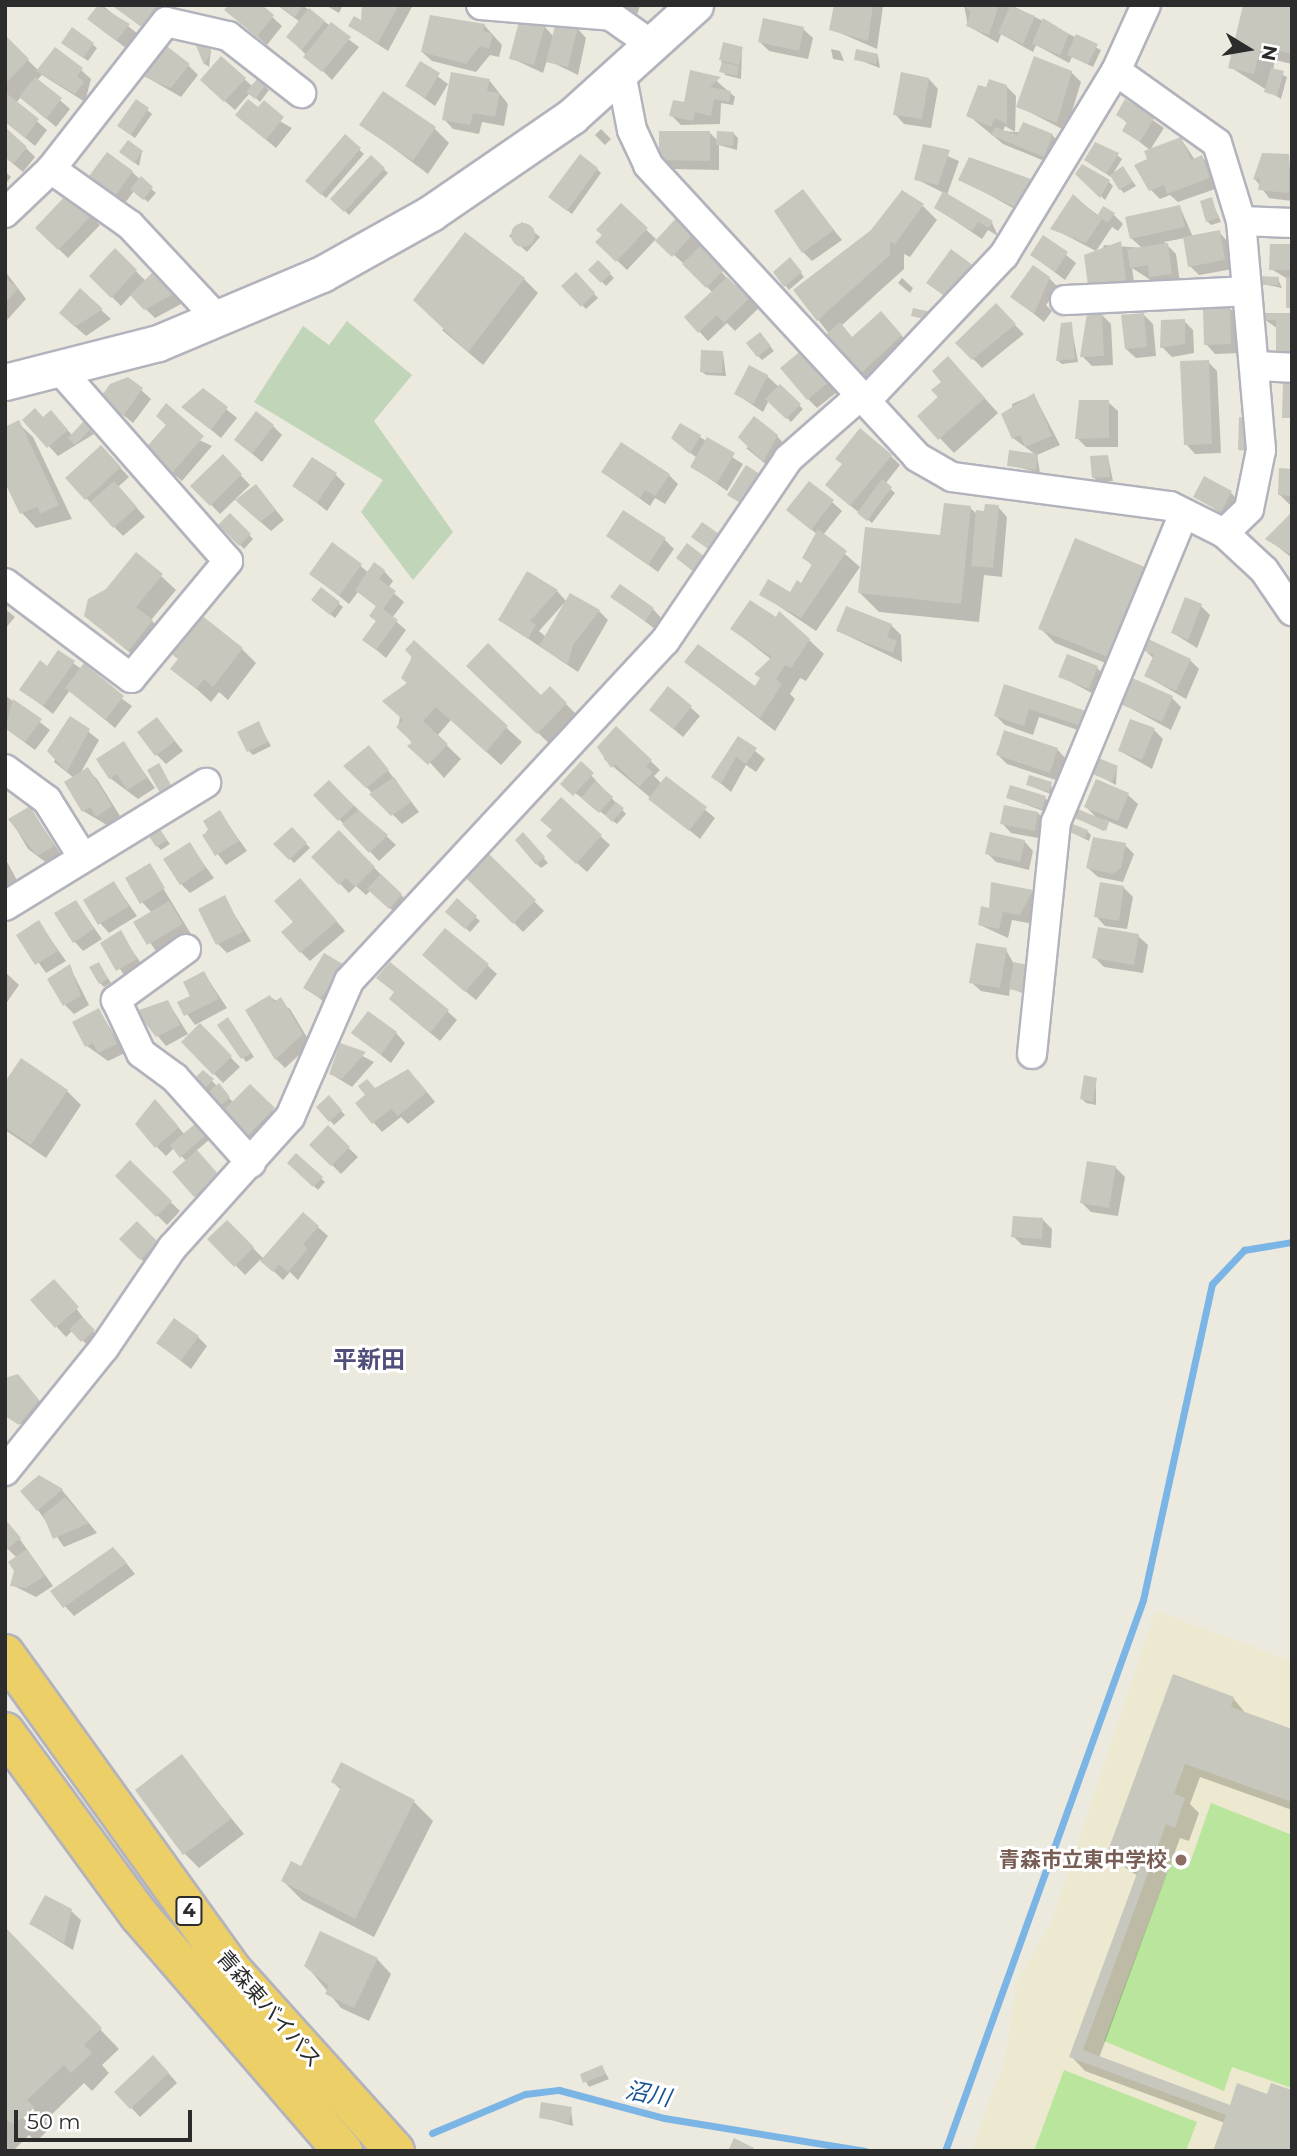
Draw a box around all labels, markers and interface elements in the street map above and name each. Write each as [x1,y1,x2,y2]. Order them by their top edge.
north arrow [1213,14,1283,84]
text: N [1256,43,1282,63]
district label: 平新田 [333,1346,405,1374]
place label: 青森市立東中学校 [999,1847,1167,1873]
marker: 青森市立東中学校 [1173,1852,1189,1868]
road number: 4 [175,1896,203,1926]
street label: 青森東バイパス [211,1945,327,2073]
water label: 沼川 [623,2076,673,2112]
scale bar [18,2096,196,2140]
text: 50 m [27,2109,81,2134]

